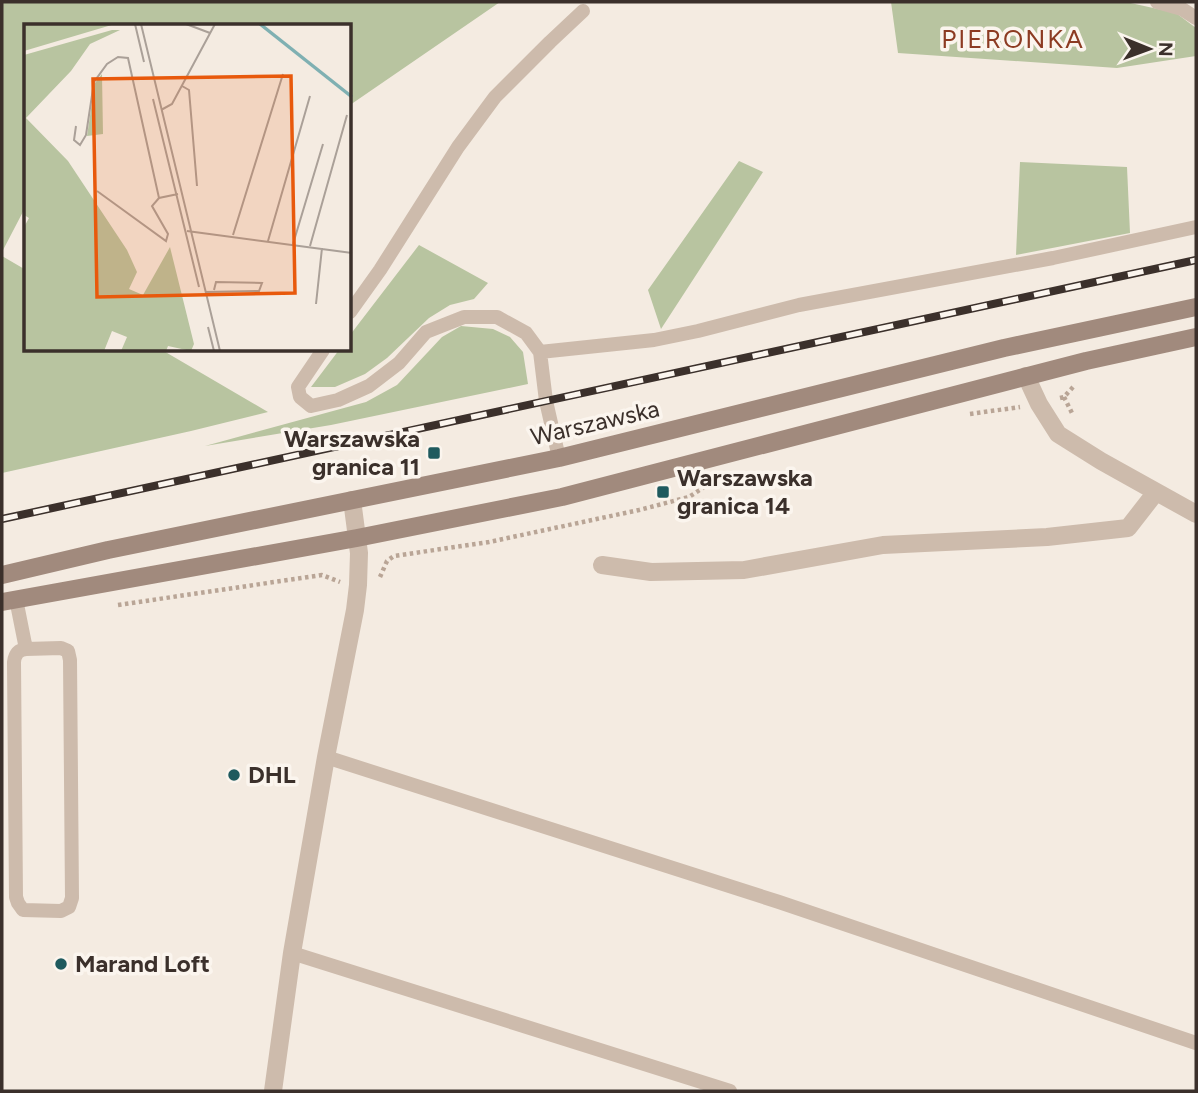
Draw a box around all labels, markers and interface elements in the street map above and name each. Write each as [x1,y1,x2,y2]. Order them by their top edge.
north arrow [1114,14,1184,84]
district label: PIERONKA [941,23,1085,55]
inset map [24,24,352,352]
text: N [1154,42,1177,57]
street label: Warszawska [528,394,662,451]
place label: Warszawska granica 11 [284,424,420,481]
marker: Warszawska granica 11 [426,445,442,461]
place label: Warszawska granica 14 [677,463,813,520]
marker: Warszawska granica 14 [655,484,671,500]
place label: DHL [248,760,296,789]
marker: DHL [226,767,242,783]
place label: Marand Loft [75,949,210,978]
marker: Marand Loft [53,956,69,972]

